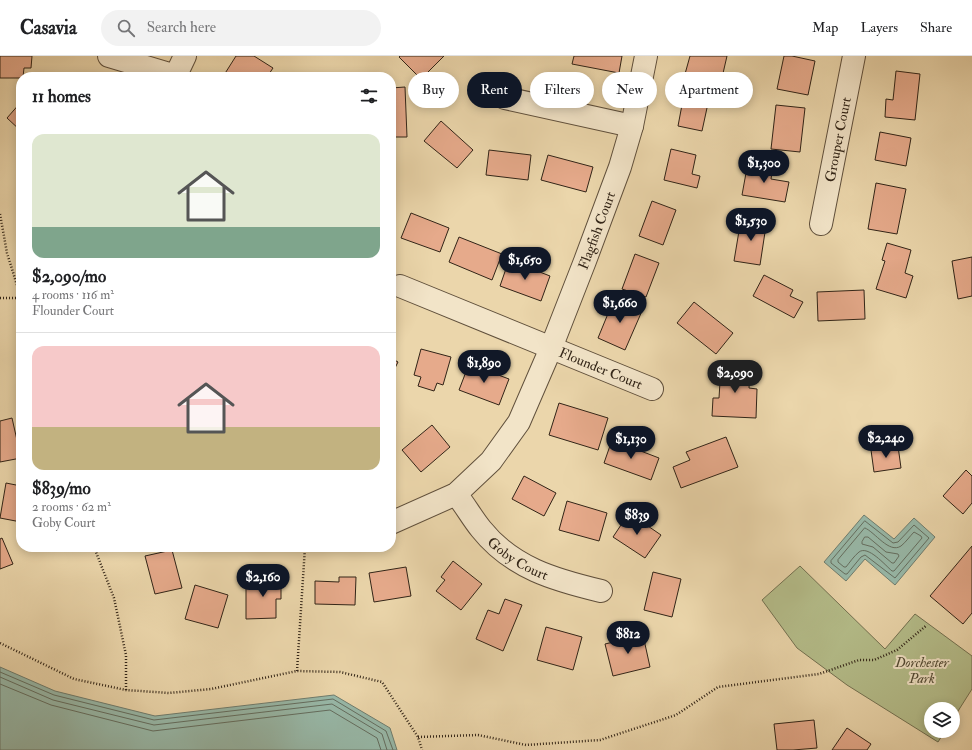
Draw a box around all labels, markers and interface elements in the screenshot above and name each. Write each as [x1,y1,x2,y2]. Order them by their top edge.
search box [101,10,381,46]
text: Casavia [20,16,77,40]
icon: search [115,17,137,39]
text: Search here [147,18,216,37]
text: Map [812,19,838,36]
text: Layers [860,19,898,36]
text: Share [920,19,952,36]
chip: Buy [408,72,459,108]
chip: Rent [467,72,522,108]
chip: Filters [530,72,594,108]
chip: New [602,72,657,108]
chip: Apartment [665,72,753,108]
icon: filters [358,85,380,107]
text: 11 homes [32,86,91,107]
street label: Grouper Court [821,95,854,183]
pin: $1,300 [731,150,797,184]
text: $1,300 [747,155,781,171]
icon: home [170,160,242,232]
street label: Flagfish Court [574,189,619,272]
pin: $1,530 [718,208,784,242]
text: $1,530 [735,213,767,229]
pin: $1,650 [492,247,558,281]
text: $1,650 [508,252,542,268]
text: $2,090/mo [32,266,106,287]
text: 4 rooms · 116 m² [32,287,114,303]
pin: $1,660 [587,290,653,324]
text: $1,660 [603,295,637,311]
text: Flounder Court [32,303,114,319]
street label: Flounder Court [557,343,645,393]
pin: $1,890 [451,350,517,384]
text: $1,890 [467,355,501,371]
pin: $2,090 [702,360,768,394]
text: $2,090 [716,365,754,381]
icon: home [170,372,242,444]
pin: $2,240 [853,425,919,459]
pin: $1,130 [598,426,664,460]
text: $2,240 [867,430,905,446]
text: $1,130 [615,431,647,447]
text: $839/mo [32,478,91,499]
text: 2 rooms · 62 m² [32,499,111,515]
pin: $839 [613,502,661,536]
text: $839 [624,507,650,523]
text: Goby Court [32,515,96,531]
street label: Goby Court [484,533,551,584]
pin: $2,160 [230,564,296,598]
text: $2,160 [246,569,280,585]
pin: $812 [604,621,652,655]
text: $812 [616,626,640,642]
park label: Dorchester Park [894,654,949,687]
map controls [924,702,960,738]
button: layers [924,702,960,738]

